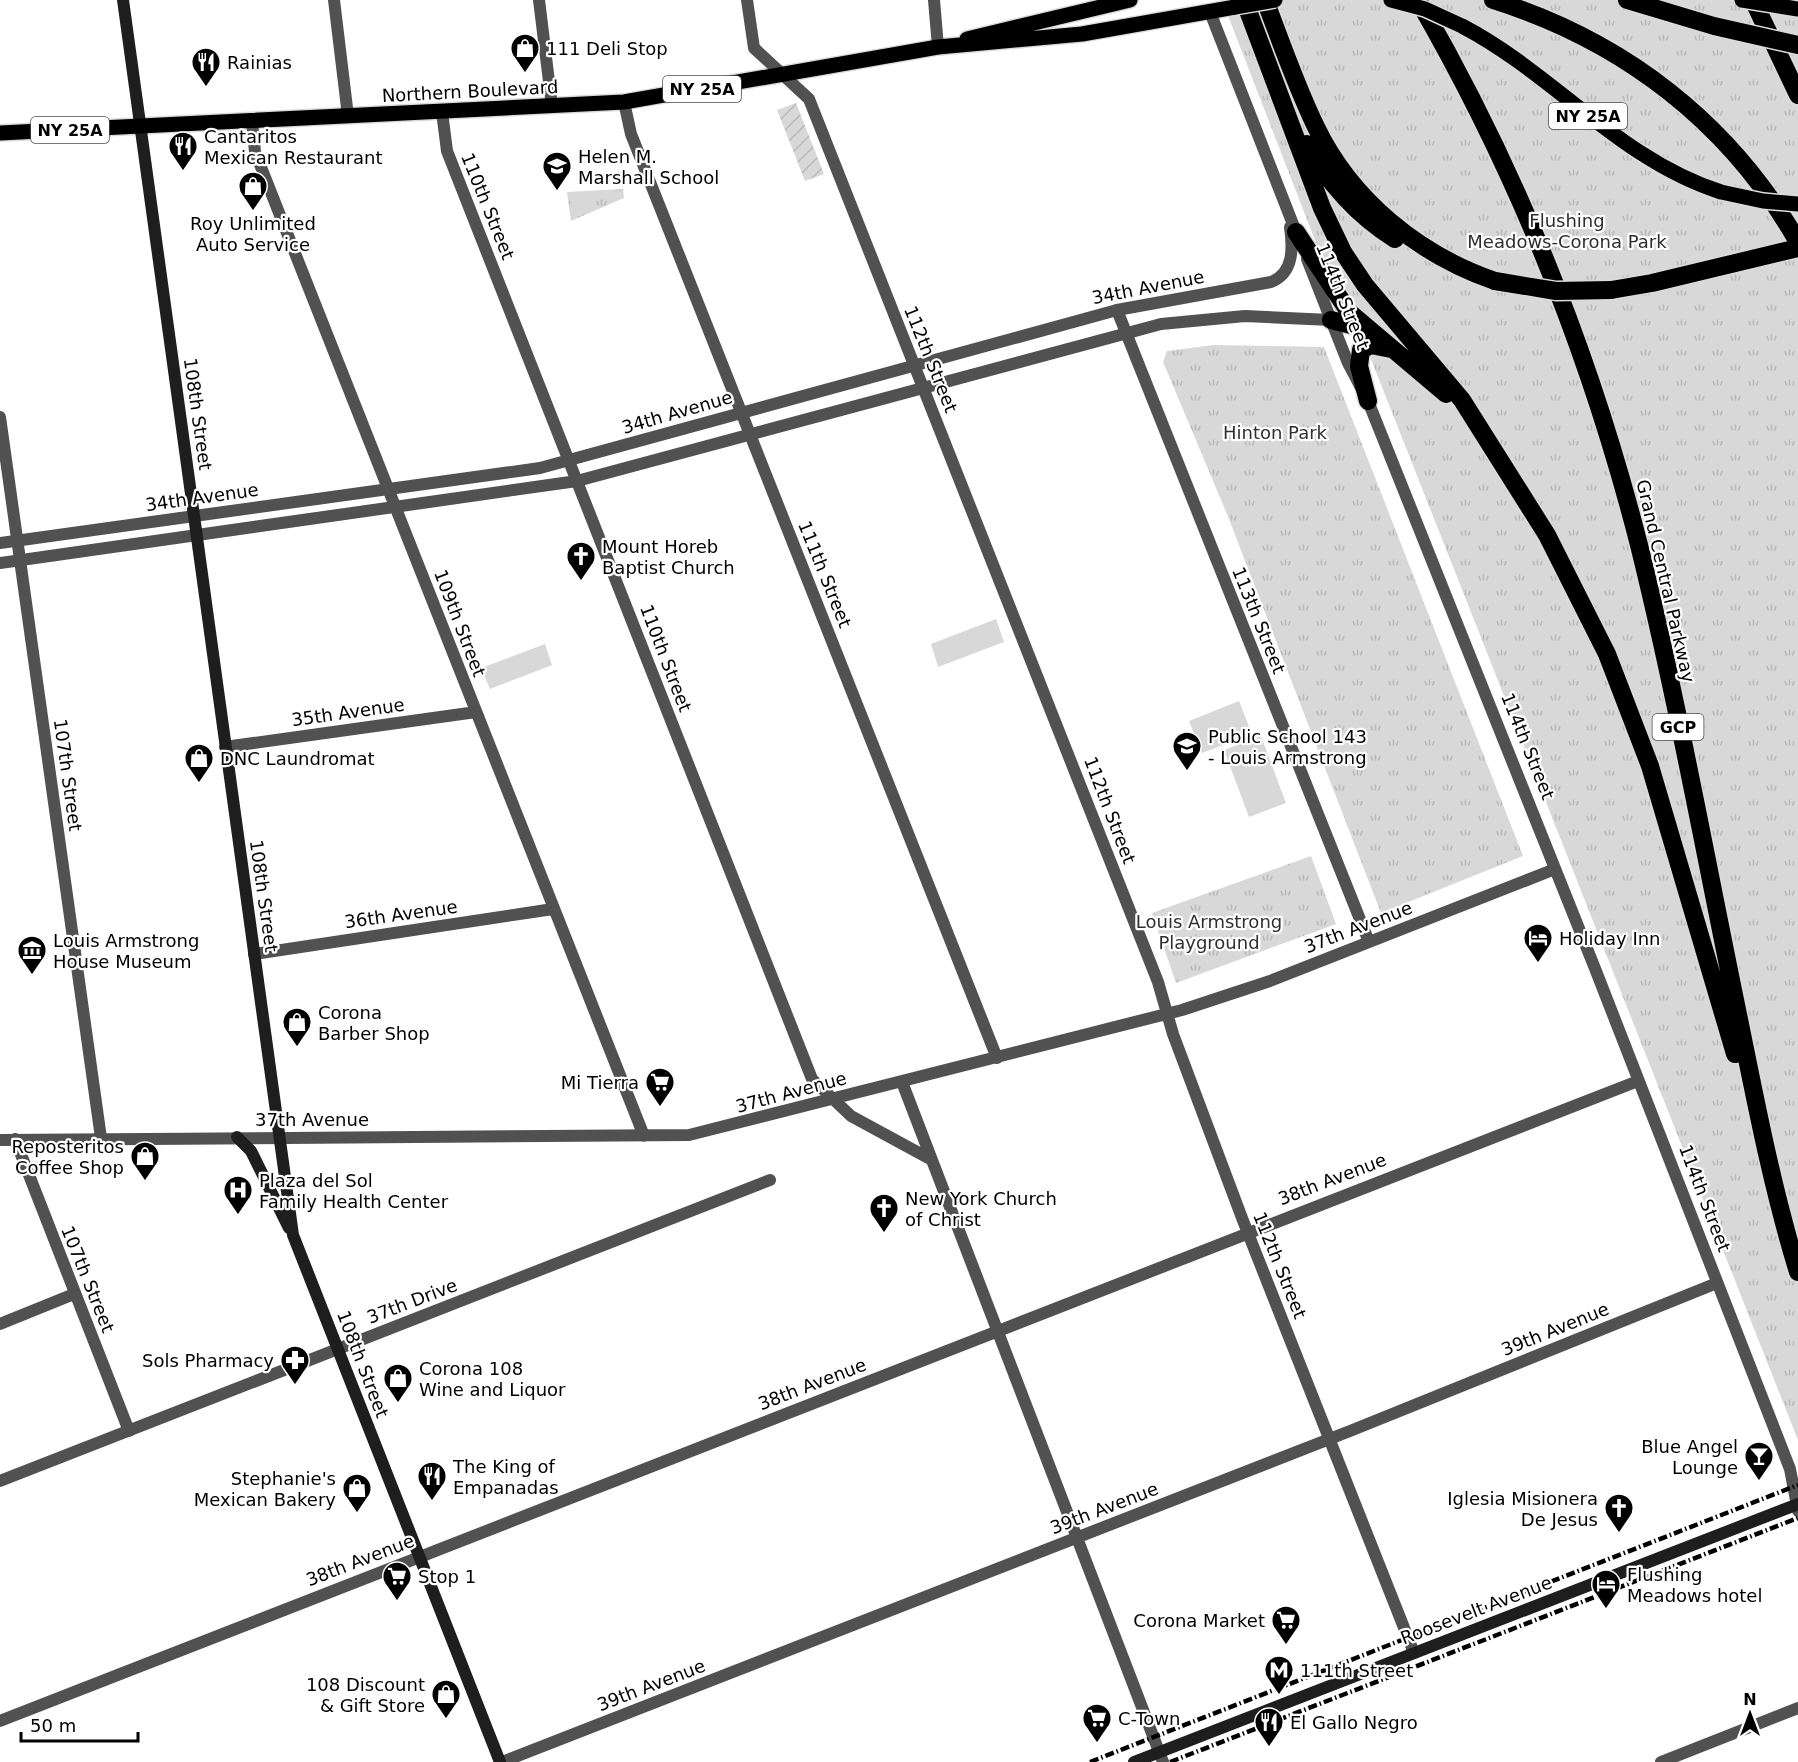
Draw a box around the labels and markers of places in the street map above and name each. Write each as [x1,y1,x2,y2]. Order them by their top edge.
shop icon: 111 Deli Stop [509,32,541,74]
place label: 111 Deli Stop [546,38,668,59]
restaurant icon: Rainias [190,46,222,88]
place label: Rainias [227,52,292,73]
place label: Cantaritos Mexican Restaurant [204,126,383,168]
restaurant icon: Cantaritos Mexican Restaurant [167,130,199,172]
place label: Helen M. Marshall School [578,146,719,188]
school or university icon: Helen M. Marshall School [541,150,573,192]
shop icon: Roy Unlimited Auto Service [237,170,269,212]
place label: Roy Unlimited Auto Service [190,213,316,255]
place label: Mount Horeb Baptist Church [602,536,735,578]
church icon: Mount Horeb Baptist Church [565,540,597,582]
place label: Public School 143 - Louis Armstrong [1208,726,1367,768]
school or university icon: Public School 143 - Louis Armstrong [1171,730,1203,772]
shop icon: DNC Laundromat [183,742,215,784]
place label: DNC Laundromat [220,748,375,769]
hotel icon: Holiday Inn [1522,922,1554,964]
place label: Holiday Inn [1559,928,1661,949]
place label: Louis Armstrong House Museum [53,930,199,972]
museum icon: Louis Armstrong House Museum [16,934,48,976]
place label: Corona Barber Shop [318,1002,430,1044]
shop icon: Corona Barber Shop [281,1006,313,1048]
supermarket icon: Mi Tierra [644,1066,676,1108]
place label: Mi Tierra [561,1072,639,1093]
place label: Reposteritos Coffee Shop [11,1136,124,1178]
shop icon: Reposteritos Coffee Shop [129,1140,161,1182]
place label: Plaza del Sol Family Health Center [259,1170,449,1212]
hospital icon: Plaza del Sol Family Health Center [222,1174,254,1216]
place label: New York Church of Christ [905,1188,1057,1230]
church icon: New York Church of Christ [868,1192,900,1234]
pharmacy icon: Sols Pharmacy [279,1344,311,1386]
place label: Sols Pharmacy [142,1350,274,1371]
place label: Corona 108 Wine and Liquor [419,1358,566,1400]
shop icon: Corona 108 Wine and Liquor [382,1362,414,1404]
place label: Blue Angel Lounge [1641,1436,1738,1478]
bar icon: Blue Angel Lounge [1743,1440,1775,1482]
place label: The King of Empanadas [452,1456,559,1498]
restaurant icon: The King of Empanadas [416,1460,448,1502]
place label: Stephanie's Mexican Bakery [194,1468,336,1510]
shop icon: Stephanie's Mexican Bakery [341,1472,373,1514]
place label: Iglesia Misionera De Jesus [1447,1488,1598,1530]
church icon: Iglesia Misionera De Jesus [1603,1492,1635,1534]
supermarket icon: Stop 1 [381,1560,413,1602]
place label: Flushing Meadows hotel [1627,1564,1762,1606]
place label: Stop 1 [418,1566,476,1587]
hotel icon: Flushing Meadows hotel [1590,1568,1622,1610]
supermarket icon: Corona Market [1270,1604,1302,1646]
place label: Corona Market [1133,1610,1265,1631]
metro station icon: 111th Street [1263,1654,1295,1696]
place label: 111th Street [1300,1660,1413,1681]
place label: 108 Discount & Gift Store [306,1674,425,1716]
shop icon: 108 Discount & Gift Store [430,1678,462,1720]
supermarket icon: C-Town [1081,1702,1113,1744]
restaurant icon: El Gallo Negro [1253,1706,1285,1748]
place label: C-Town [1118,1708,1181,1729]
place label: El Gallo Negro [1290,1712,1418,1733]

